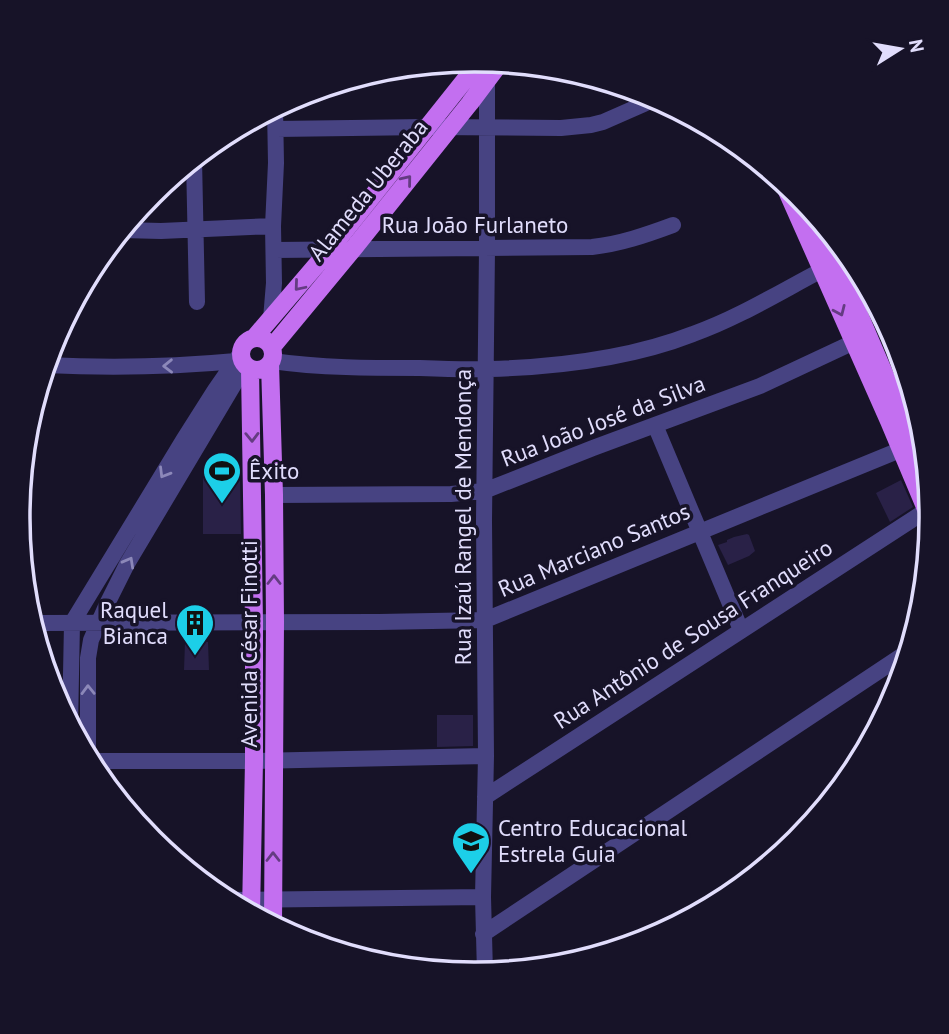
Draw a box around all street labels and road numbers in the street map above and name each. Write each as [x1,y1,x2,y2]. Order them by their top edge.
street label: Alameda Uberaba [302,113,434,266]
street label: Rua João Furlaneto [382,210,568,239]
street label: Rua João José da Silva [497,368,709,473]
street label: Rua Izaú Rangel de Mendonça [448,369,477,665]
street label: Rua Marciano Santos [494,496,694,603]
street label: Rua Antônio de Sousa Franqueiro [548,532,838,735]
street label: Avenida César Finotti [234,540,263,748]

